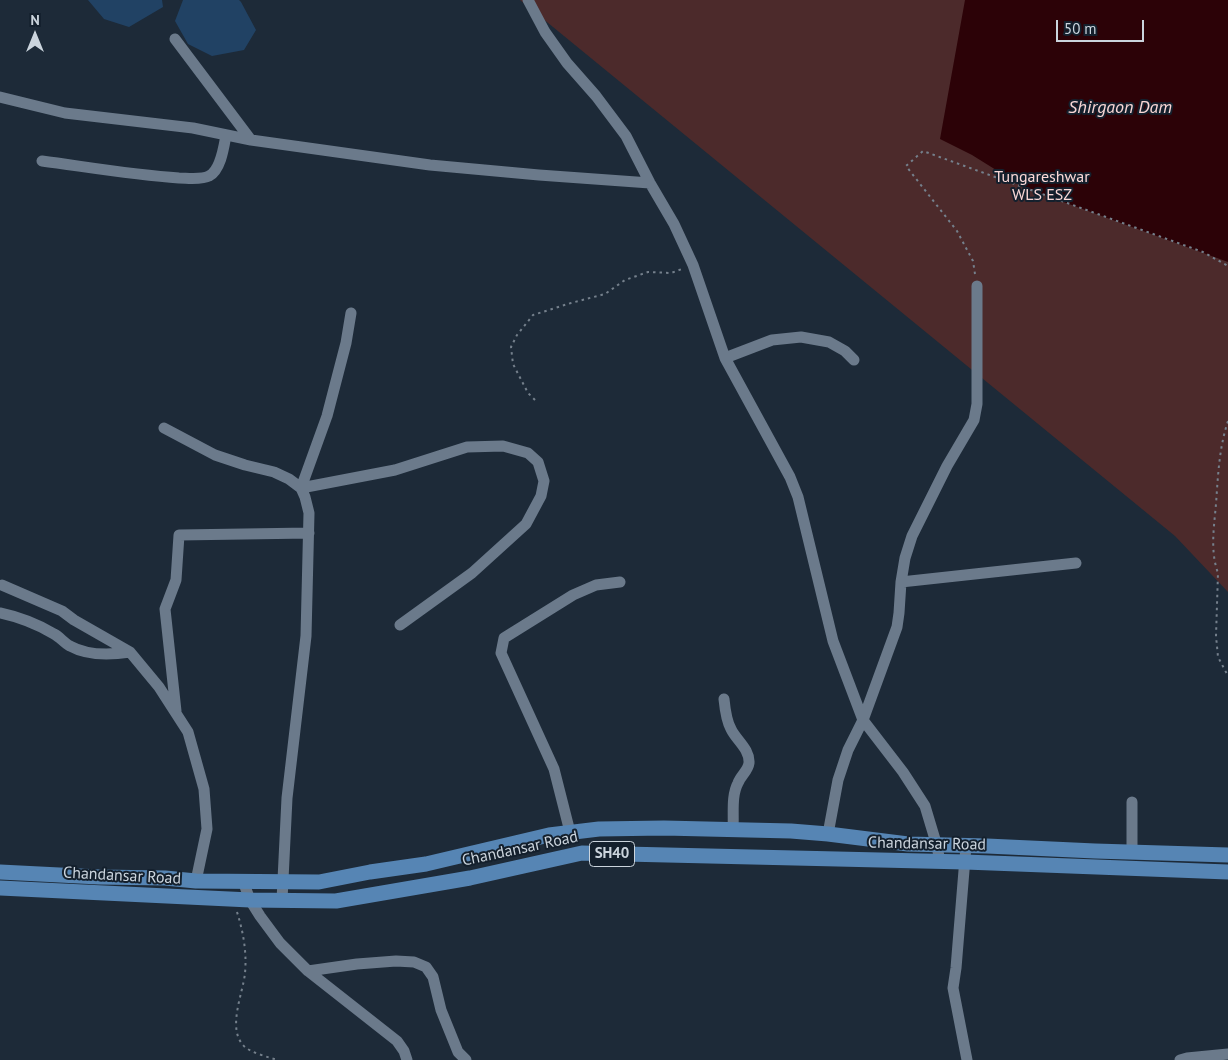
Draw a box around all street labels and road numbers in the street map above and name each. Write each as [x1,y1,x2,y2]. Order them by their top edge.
street label: Chandansar Road [460,827,580,871]
street label: Chandansar Road [868,833,986,855]
road number: SH40 [590,842,634,866]
street label: Chandansar Road [63,863,181,889]

